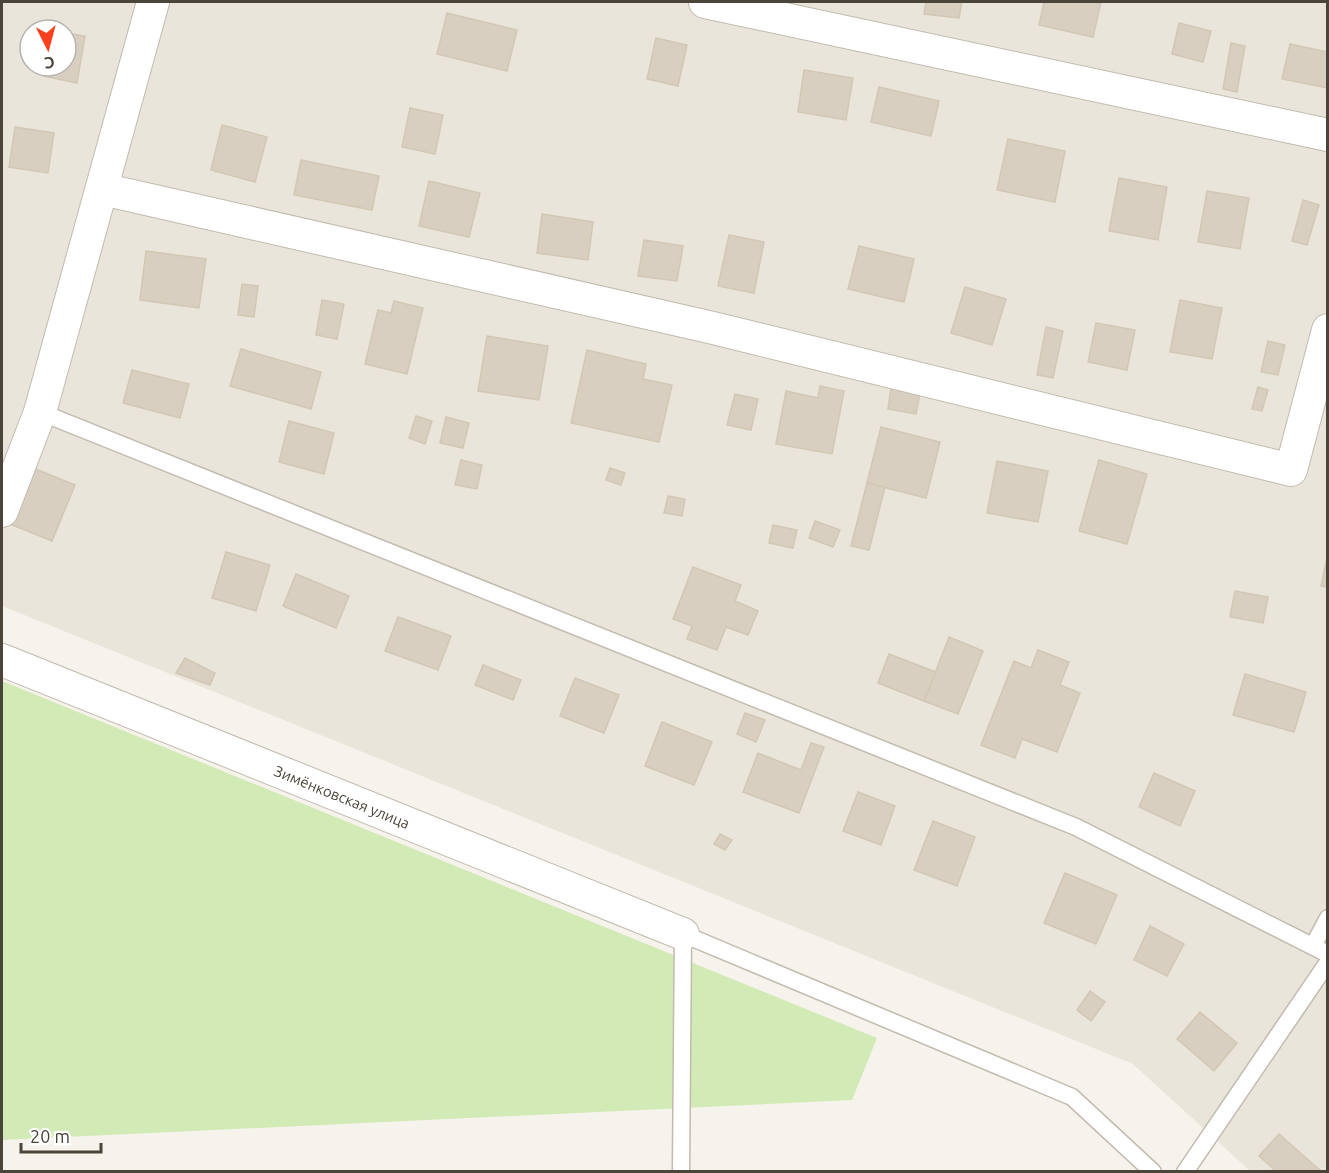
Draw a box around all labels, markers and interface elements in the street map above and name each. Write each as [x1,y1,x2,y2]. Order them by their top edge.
north arrow [18,18,78,78]
text: С [44,53,56,72]
street label: Зимёнковская улица [272,762,412,832]
scale bar [21,1116,100,1154]
text: 20 m [30,1126,70,1146]

